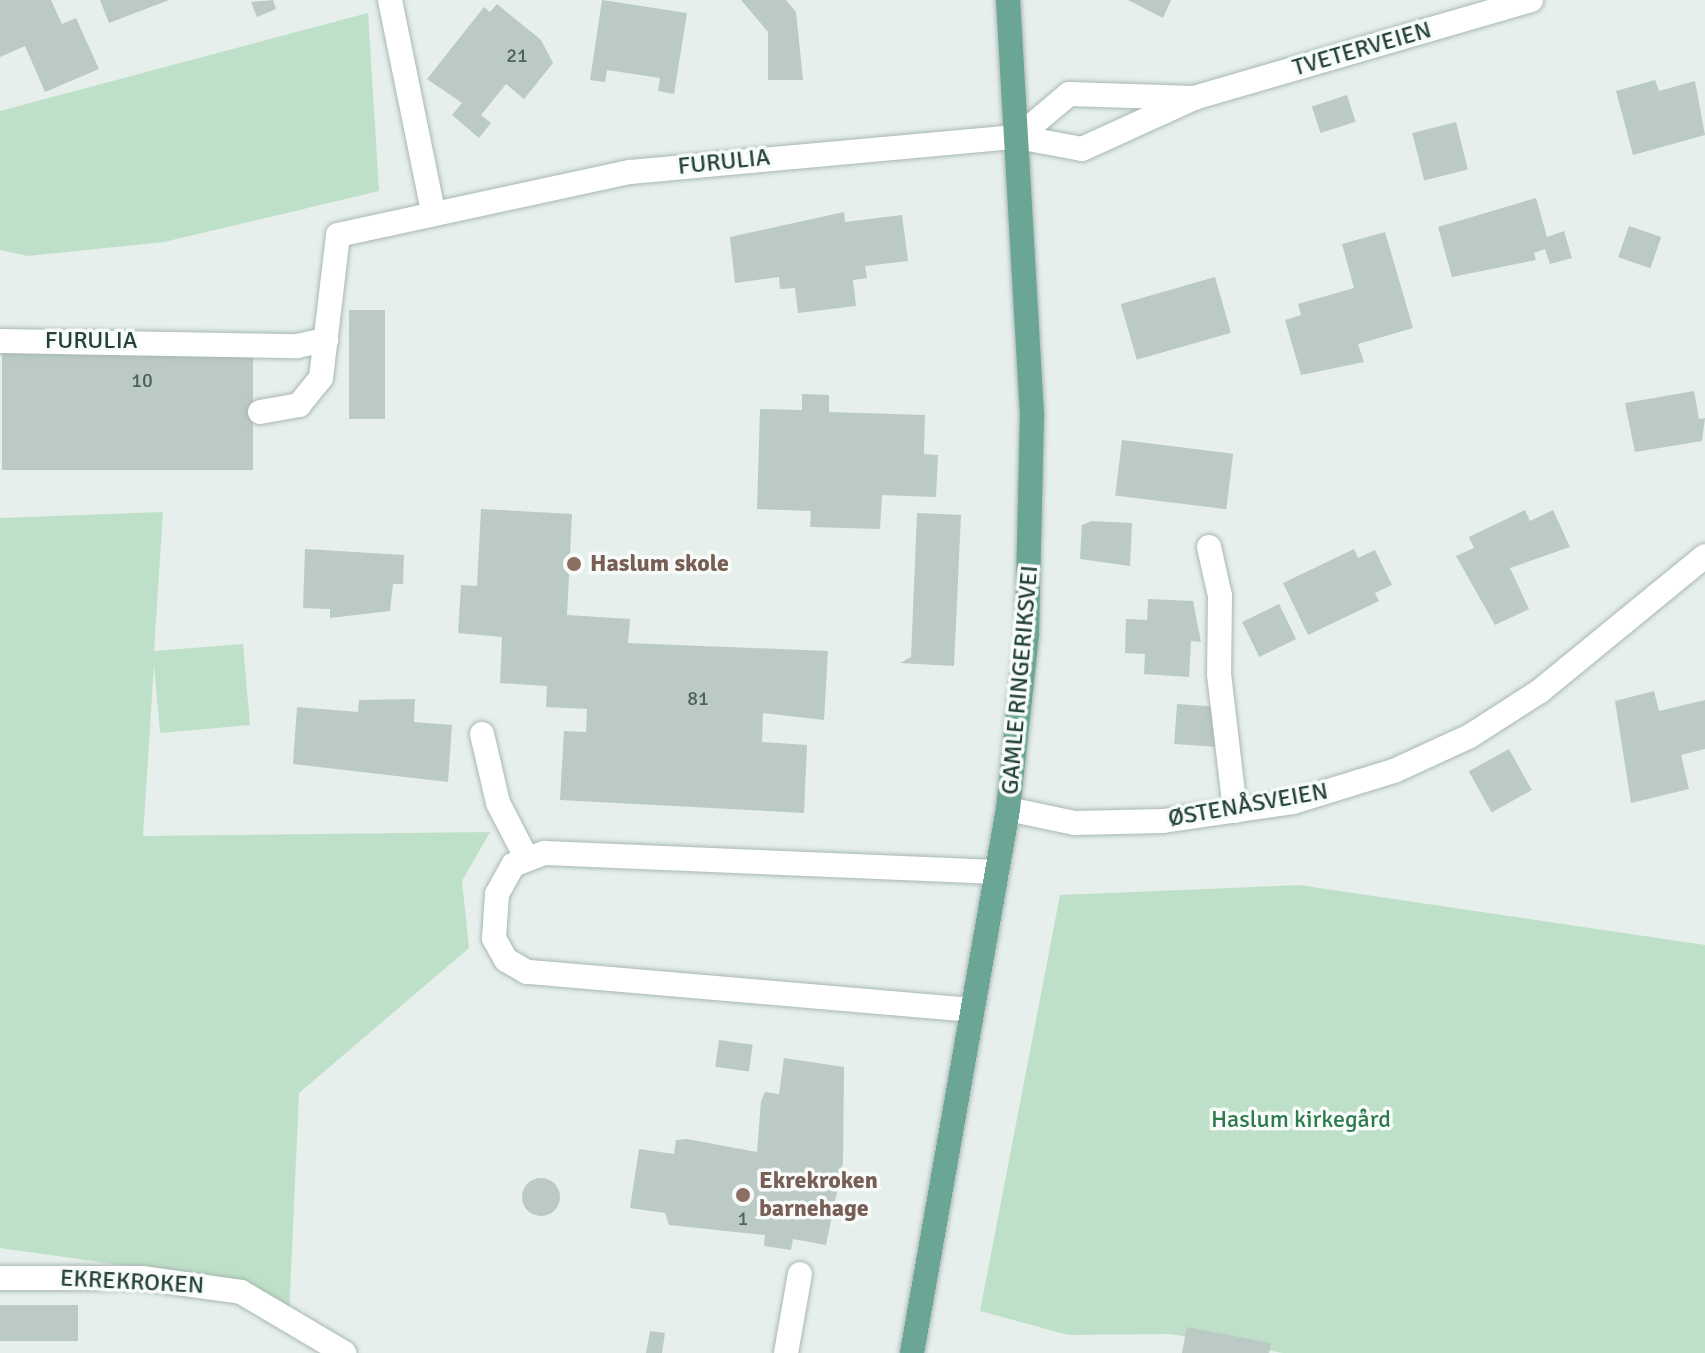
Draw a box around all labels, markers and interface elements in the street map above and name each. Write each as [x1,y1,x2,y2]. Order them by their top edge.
street label: TVETERVEIEN [1289,15,1435,83]
house number: 21 [506,43,528,67]
street label: FURULIA [676,143,772,181]
street label: FURULIA [45,327,137,355]
house number: 10 [131,368,153,392]
place label: Haslum skole [590,550,729,578]
marker: Haslum skole [565,555,583,573]
street label: GAMLE RINGERIKSVEI [996,564,1044,796]
house number: 81 [687,686,709,710]
street label: ØSTENÅSVEIEN [1166,777,1330,833]
park label: Haslum kirkegård [1211,1106,1391,1134]
place label: Ekrekroken barnehage [759,1167,878,1223]
marker: Ekrekroken barnehage [734,1186,752,1204]
house number: 1 [738,1206,748,1230]
street label: EKREKROKEN [59,1264,205,1300]

